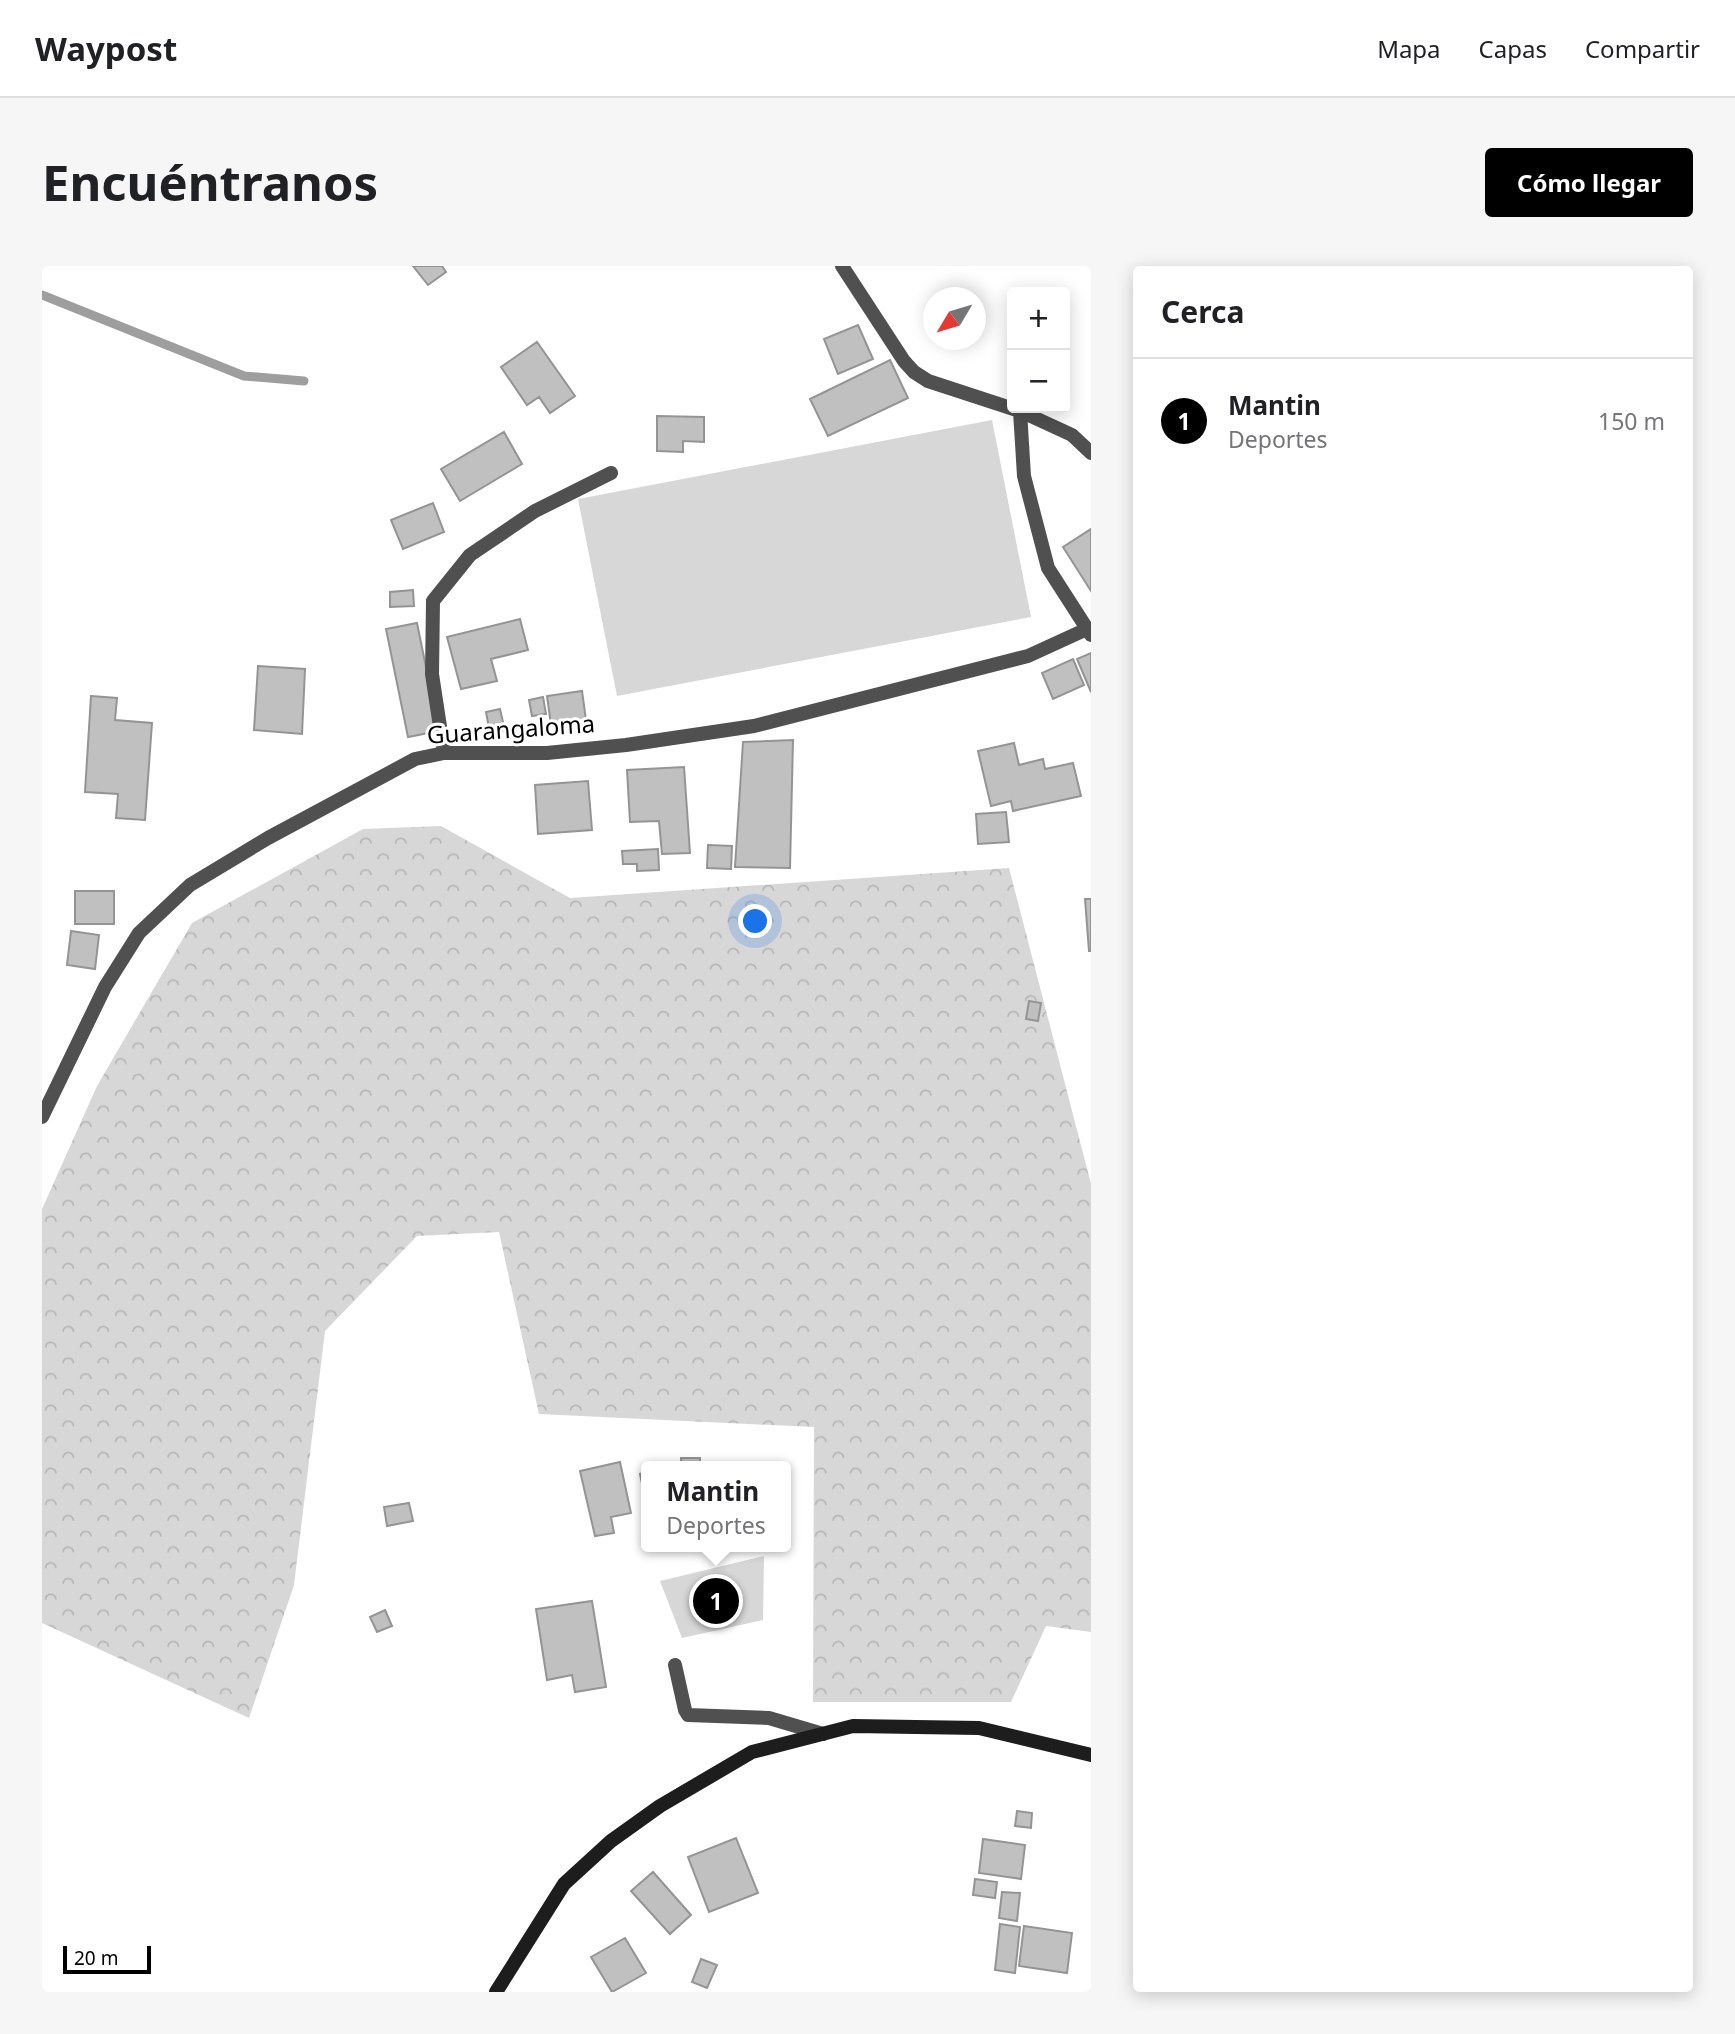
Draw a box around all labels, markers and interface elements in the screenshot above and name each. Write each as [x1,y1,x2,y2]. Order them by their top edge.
text: Waypost [35,26,177,71]
text: Mapa [1377,32,1441,65]
text: Capas [1479,32,1547,65]
text: Compartir [1585,32,1700,65]
button: Cómo llegar [1485,148,1693,217]
text: Encuéntranos [42,149,378,215]
north arrow [923,287,986,350]
map controls [1007,287,1070,413]
button: + [1007,287,1070,350]
text: Cerca [1161,291,1244,332]
button: − [1007,350,1070,413]
text: Mantin [1228,387,1321,423]
text: 1 [1177,405,1191,437]
text: 150 m [1598,405,1665,437]
text: Deportes [1228,423,1328,455]
street label: Guarangaloma [426,706,596,751]
your location [738,904,772,938]
popup [641,1461,791,1552]
text: Mantin [666,1473,759,1509]
text: Deportes [666,1509,766,1541]
pin: 1 [693,1575,739,1627]
scale bar [63,1943,150,1975]
text: 20 m [74,1945,118,1971]

